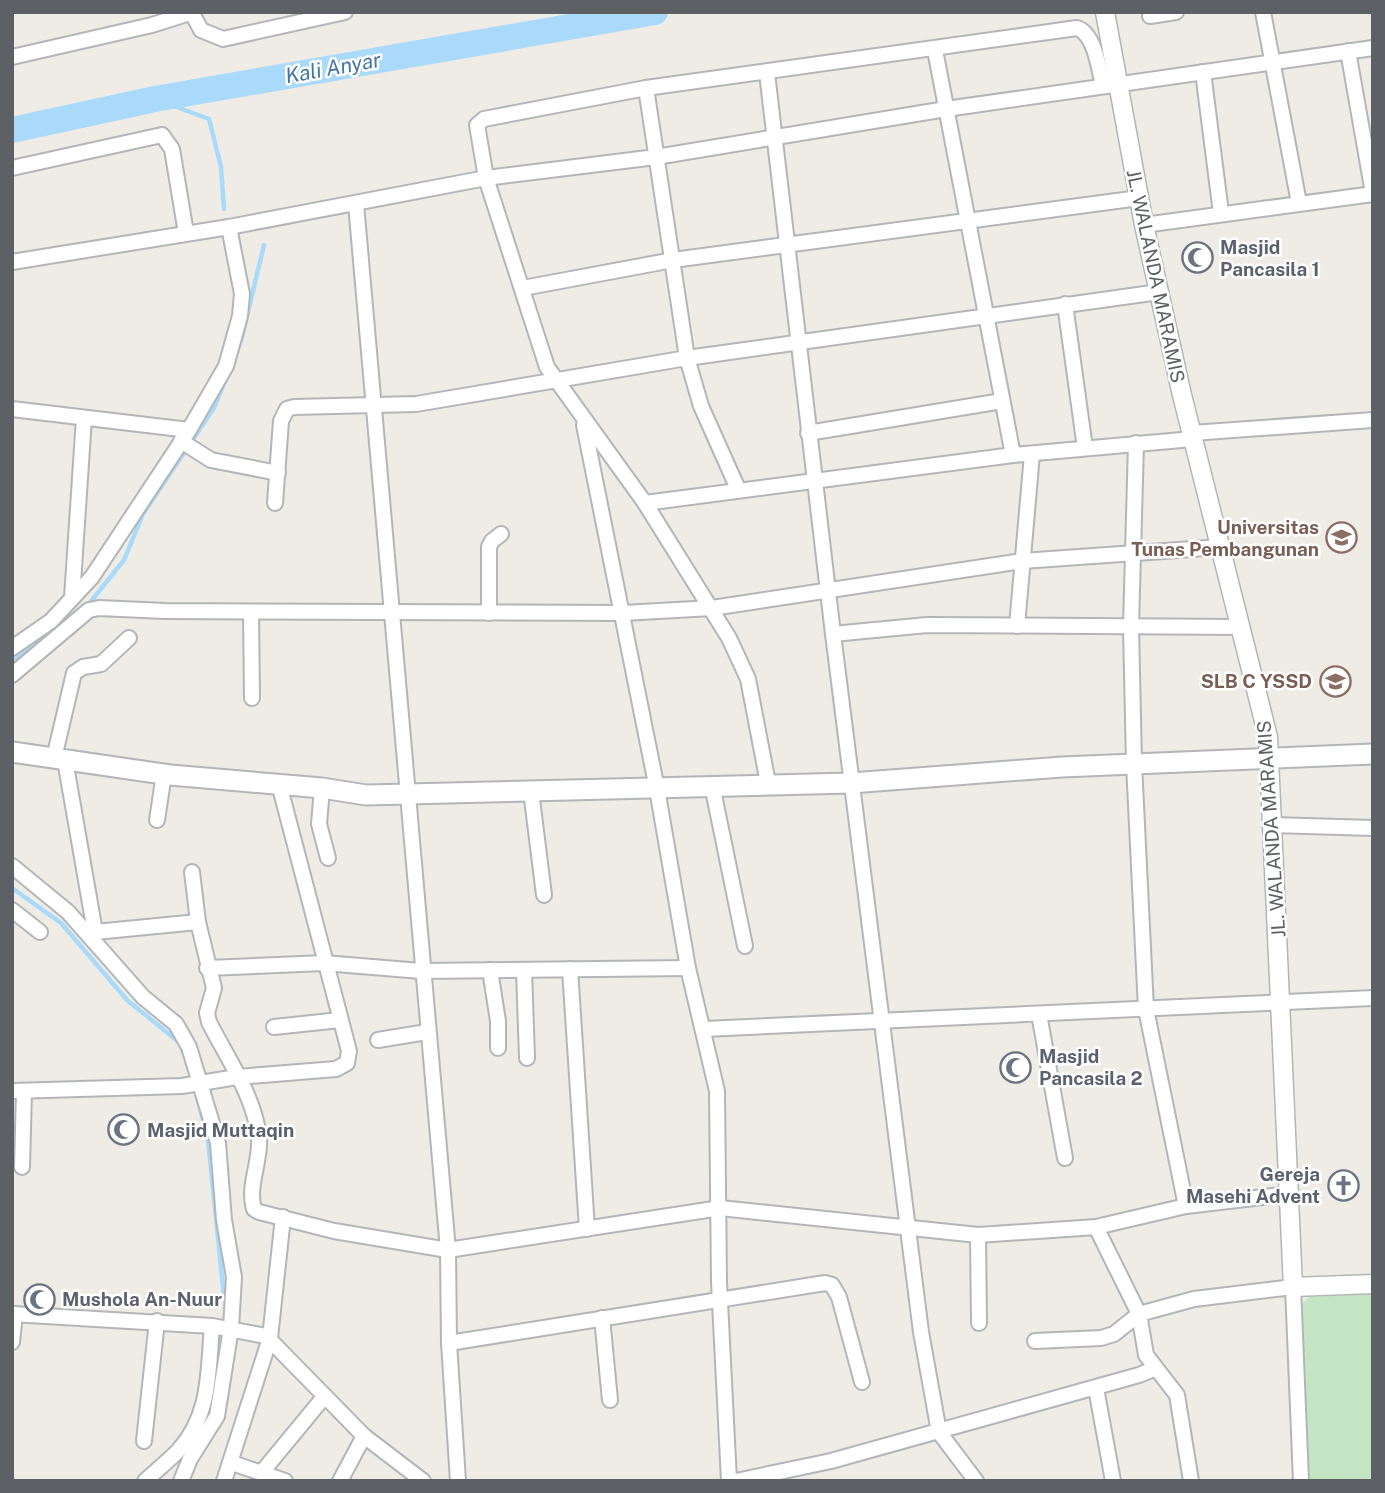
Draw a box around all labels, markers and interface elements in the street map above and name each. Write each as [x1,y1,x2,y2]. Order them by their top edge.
water label: Kali Anyar [283,47,384,88]
street label: JL. WALANDA MARAMIS [1123,167,1189,385]
place label: Masjid Pancasila 1 [1220,236,1320,280]
mosque icon: Masjid Pancasila 1 [1180,241,1214,275]
place label: Universitas Tunas Pembangunan [1131,516,1319,560]
school or university icon: Universitas Tunas Pembangunan [1325,521,1359,555]
school or university icon: SLB C YSSD [1318,664,1352,698]
place label: SLB C YSSD [1201,670,1312,692]
street label: JL. WALANDA MARAMIS [1252,720,1290,938]
place label: Masjid Pancasila 2 [1039,1045,1143,1089]
mosque icon: Masjid Pancasila 2 [999,1050,1033,1084]
mosque icon: Masjid Muttaqin [107,1113,141,1147]
place label: Masjid Muttaqin [147,1119,294,1141]
place label: Gereja Masehi Advent [1186,1163,1320,1207]
church icon: Gereja Masehi Advent [1326,1168,1360,1202]
mosque icon: Mushola An-Nuur [22,1282,56,1316]
place label: Mushola An-Nuur [62,1288,222,1310]

